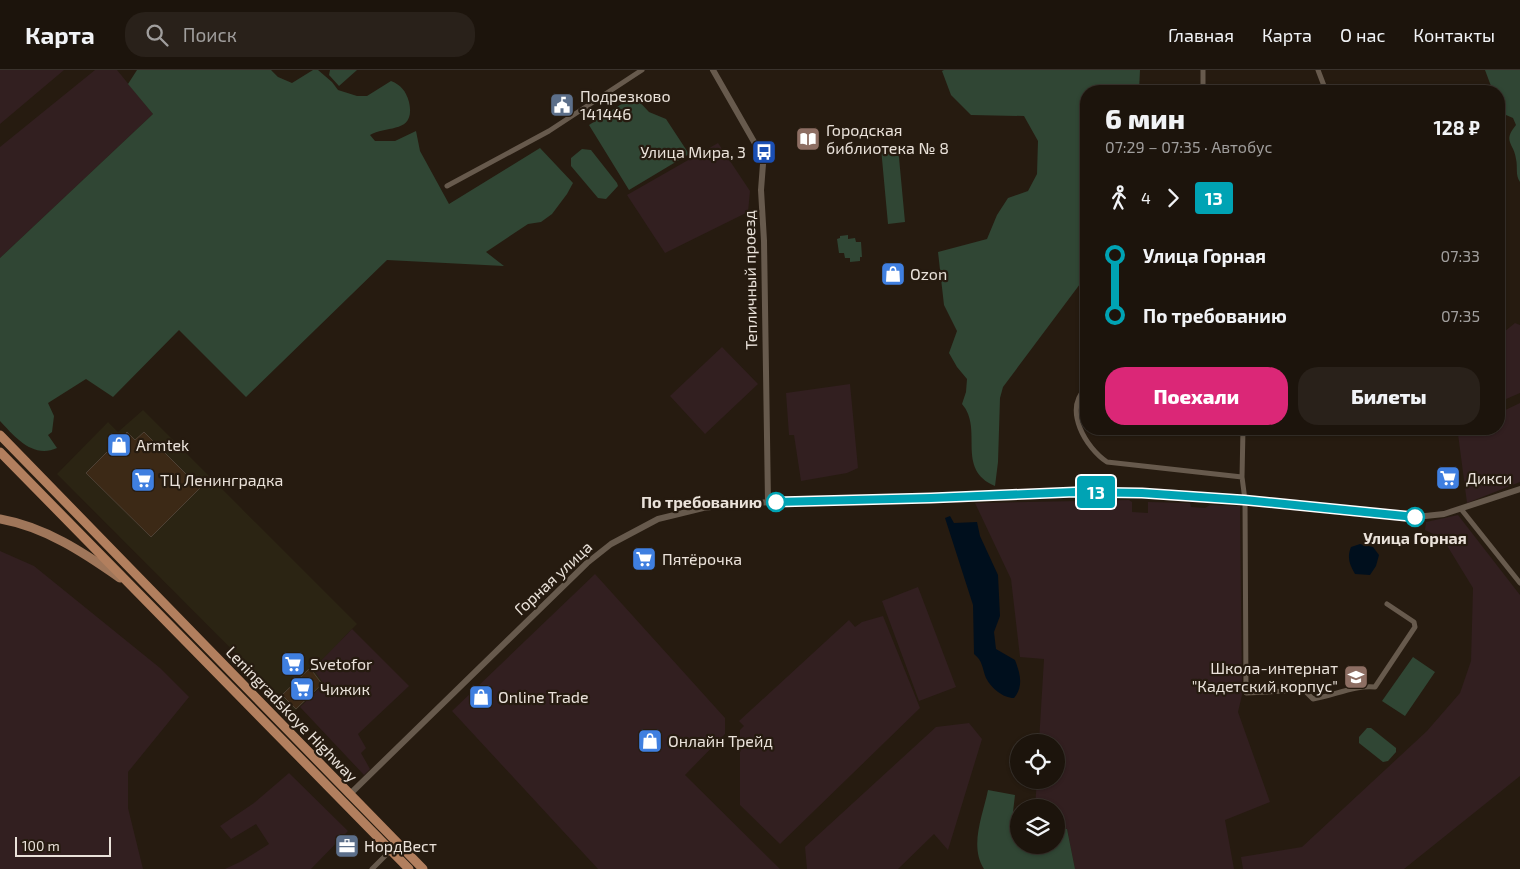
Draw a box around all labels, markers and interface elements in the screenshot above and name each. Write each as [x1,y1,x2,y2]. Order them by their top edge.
search box [125,12,475,57]
text: Карта [25,20,95,49]
icon: search [143,21,171,49]
text: Поиск [183,23,237,46]
text: Главная [1168,24,1234,46]
text: Карта [1262,24,1312,46]
text: О нас [1340,24,1385,46]
text: Контакты [1413,24,1495,46]
place label: Подрезково 141446 [580,86,671,123]
public building icon: Подрезково 141446 [549,92,575,118]
text: 6 мин [1105,101,1185,135]
text: 128 ₽ [1434,116,1480,139]
place label: Городская библиотека № 8 [826,120,949,157]
library icon: Городская библиотека № 8 [795,126,821,152]
text: 07:29 – 07:35 · Автобус [1105,137,1272,156]
bus stop icon: Улица Мира, 3 [751,139,777,165]
place label: Улица Мира, 3 [640,142,746,161]
icon: walk [1105,184,1133,212]
icon: forward [1159,184,1187,212]
text: 13 [1205,187,1223,209]
text: 4 [1141,188,1151,207]
street label: Тепличный проезд [739,210,760,350]
text: Улица Горная [1143,244,1266,267]
text: 07:33 [1441,246,1480,265]
shop icon: Ozon [880,261,906,287]
place label: Ozon [910,264,947,283]
text: По требованию [1143,304,1287,327]
text: 07:35 [1441,306,1480,325]
button: Поехали [1105,367,1288,425]
button: Билеты [1298,367,1480,425]
shop icon: Armtek [106,432,132,458]
place label: Armtek [136,435,189,454]
supermarket icon: Дикси [1435,465,1461,491]
supermarket icon: ТЦ Ленинградка [130,467,156,493]
place label: Дикси [1466,468,1512,487]
place label: ТЦ Ленинградка [160,470,283,489]
line badge: 13 [1074,476,1118,508]
text: 13 [1087,481,1105,503]
place label: По требованию [641,492,762,511]
marker: По требованию [766,492,786,512]
marker: Улица Горная [1405,507,1425,527]
place label: Улица Горная [1363,528,1467,547]
street label: Горная улица [510,537,596,619]
supermarket icon: Пятёрочка [631,546,657,572]
place label: Пятёрочка [662,549,742,568]
street label: Leningradskoye Highway [222,642,363,786]
supermarket icon: Svetofor [280,651,306,677]
place label: Svetofor [310,654,373,673]
place label: Школа-интернат "Кадетский корпус" [1192,658,1338,696]
school or university icon: Школа-интернат "Кадетский корпус" [1343,664,1369,690]
supermarket icon: Чижик [289,676,315,702]
place label: Чижик [320,679,370,698]
shop icon: Online Trade [468,684,494,710]
place label: Online Trade [498,687,589,706]
shop icon: Онлайн Трейд [637,728,663,754]
place label: Онлайн Трейд [668,731,773,750]
map controls [1010,734,1065,854]
button: locate [1010,734,1065,789]
button: layers [1010,799,1065,854]
office icon: НордВест [334,833,360,859]
scale bar [15,834,111,857]
place label: НордВест [364,836,437,855]
text: 100 m [22,837,60,854]

